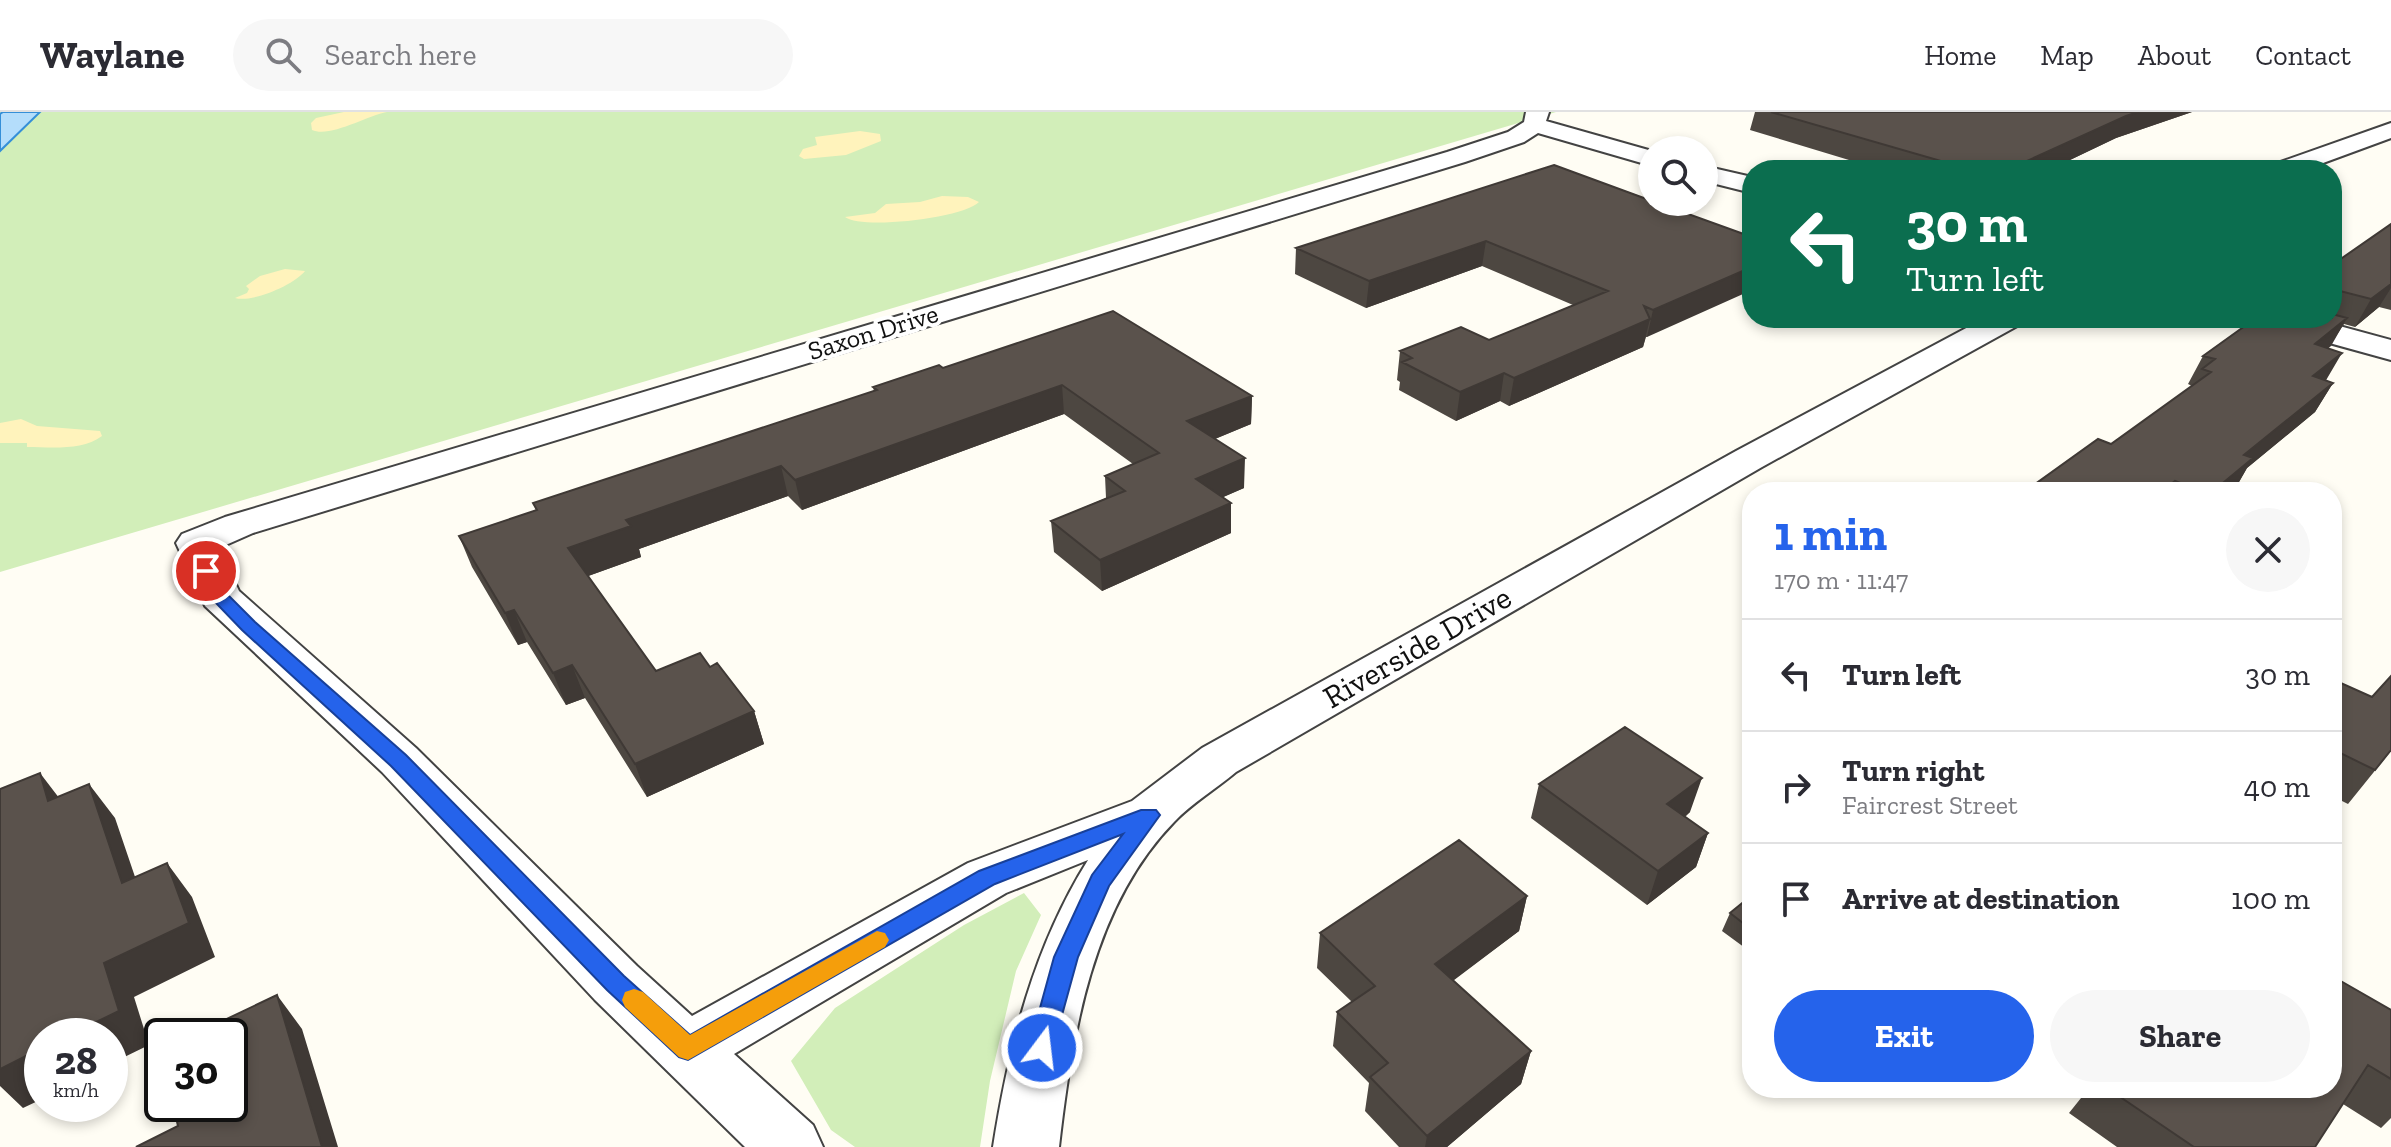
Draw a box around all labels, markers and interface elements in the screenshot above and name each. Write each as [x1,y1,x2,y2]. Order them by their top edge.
search box [233,19,793,91]
text: Waylane [40,32,185,78]
icon: search [261,33,305,77]
text: Search here [325,37,477,73]
text: Home [1924,39,1996,72]
text: Map [2040,39,2094,72]
text: About [2138,39,2211,72]
text: Contact [2255,39,2351,72]
map controls [1638,136,1718,216]
button: search [1638,136,1718,216]
text: 30 m [1906,189,2028,256]
icon: left [1774,192,1878,296]
text: Turn left [1906,257,2044,300]
street label: Saxon Drive [804,297,942,367]
text: 1 min [1774,505,1887,562]
button: close [2226,508,2310,592]
pin [172,537,240,605]
icon: arrive [184,549,228,593]
text: 170 m · 11:47 [1774,564,1908,596]
street label: Riverside Drive [1316,578,1518,716]
icon: left [1774,653,1818,697]
text: Turn left [1842,657,1961,693]
text: 30 m [2245,657,2310,693]
text: Turn right [1842,753,1984,789]
icon: right [1774,765,1818,809]
text: 40 m [2244,769,2310,805]
text: Faircrest Street [1842,789,2018,821]
icon: arrive [1774,877,1818,921]
text: Arrive at destination [1842,881,2119,917]
text: 100 m [2231,881,2310,917]
button: Exit [1774,990,2034,1082]
button: Share [2050,990,2310,1082]
position arrow [1000,1006,1084,1090]
speed limit sign: 30 [144,1018,248,1122]
text: 28 [54,1036,98,1084]
text: km/h [53,1078,99,1102]

